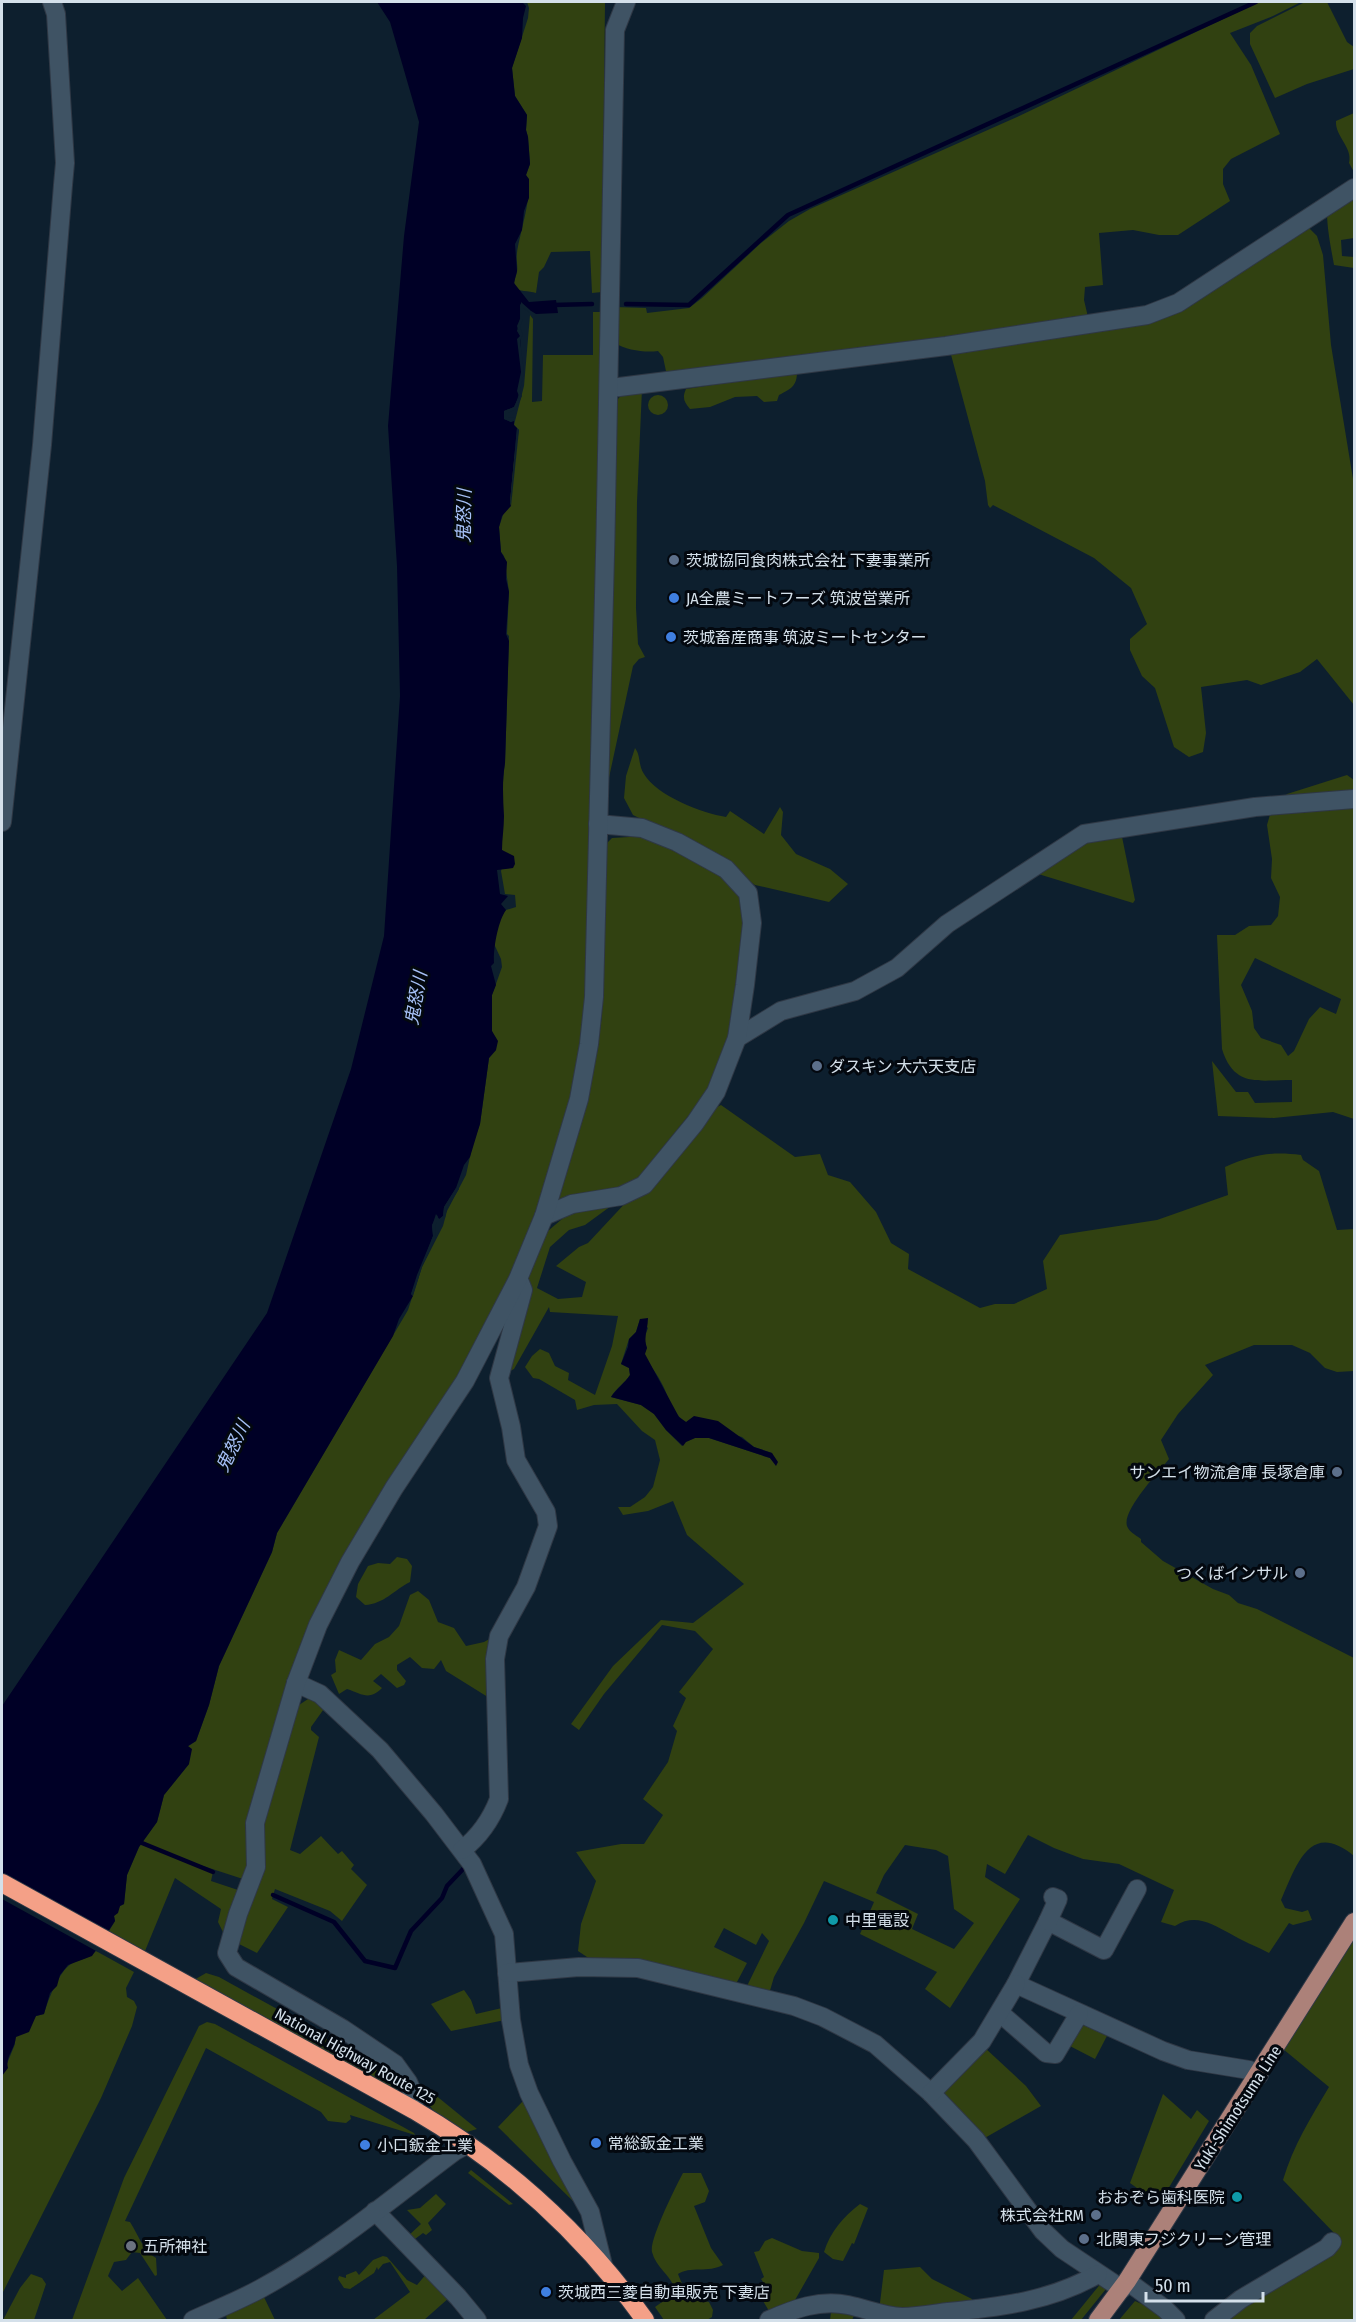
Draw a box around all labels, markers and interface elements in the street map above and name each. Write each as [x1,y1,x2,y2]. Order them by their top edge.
water label: 鬼怒川 [453,487,476,543]
place label: 茨城協同食肉株式会社 下妻事業所 [686,551,930,570]
marker: 茨城協同食肉株式会社 下妻事業所 [667,553,681,567]
place label: JA全農ミートフーズ 筑波営業所 [686,589,910,608]
marker: JA全農ミートフーズ 筑波営業所 [667,591,681,605]
place label: 茨城畜産商事 筑波ミートセンター [683,628,927,647]
marker: 茨城畜産商事 筑波ミートセンター [664,630,678,644]
water label: 鬼怒川 [400,968,432,1026]
place label: ダスキン 大六天支店 [829,1057,976,1076]
marker: ダスキン 大六天支店 [810,1059,824,1073]
water label: 鬼怒川 [211,1415,256,1475]
place label: サンエイ物流倉庫 長塚倉庫 [1129,1463,1325,1482]
marker: サンエイ物流倉庫 長塚倉庫 [1330,1465,1344,1479]
place label: つくばインサル [1176,1564,1288,1583]
marker: つくばインサル [1293,1566,1307,1580]
place label: 中里電設 [845,1911,909,1930]
marker: 中里電設 [826,1913,840,1927]
street label: National Highway Route 125 [272,2004,438,2108]
street label: Yuki-Shimotsuma Line [1190,2042,1286,2174]
place label: 常総鈑金工業 [608,2134,704,2153]
place label: 小口鈑金工業 [377,2136,473,2155]
marker: 常総鈑金工業 [589,2136,603,2150]
marker: 小口鈑金工業 [358,2138,372,2152]
place label: おおぞら歯科医院 [1097,2188,1225,2207]
marker: おおぞら歯科医院 [1230,2190,1244,2204]
place label: 株式会社RM [1000,2206,1084,2225]
marker: 株式会社RM [1089,2208,1103,2222]
place label: 北関東フジクリーン管理 [1096,2230,1271,2249]
marker: 北関東フジクリーン管理 [1077,2232,1091,2246]
place label: 五所神社 [143,2237,207,2256]
marker: 五所神社 [124,2239,138,2253]
scale bar [1146,2265,1263,2303]
text: 50 m [1155,2275,1191,2297]
place label: 茨城西三菱自動車販売 下妻店 [558,2283,770,2302]
marker: 茨城西三菱自動車販売 下妻店 [539,2285,553,2299]

